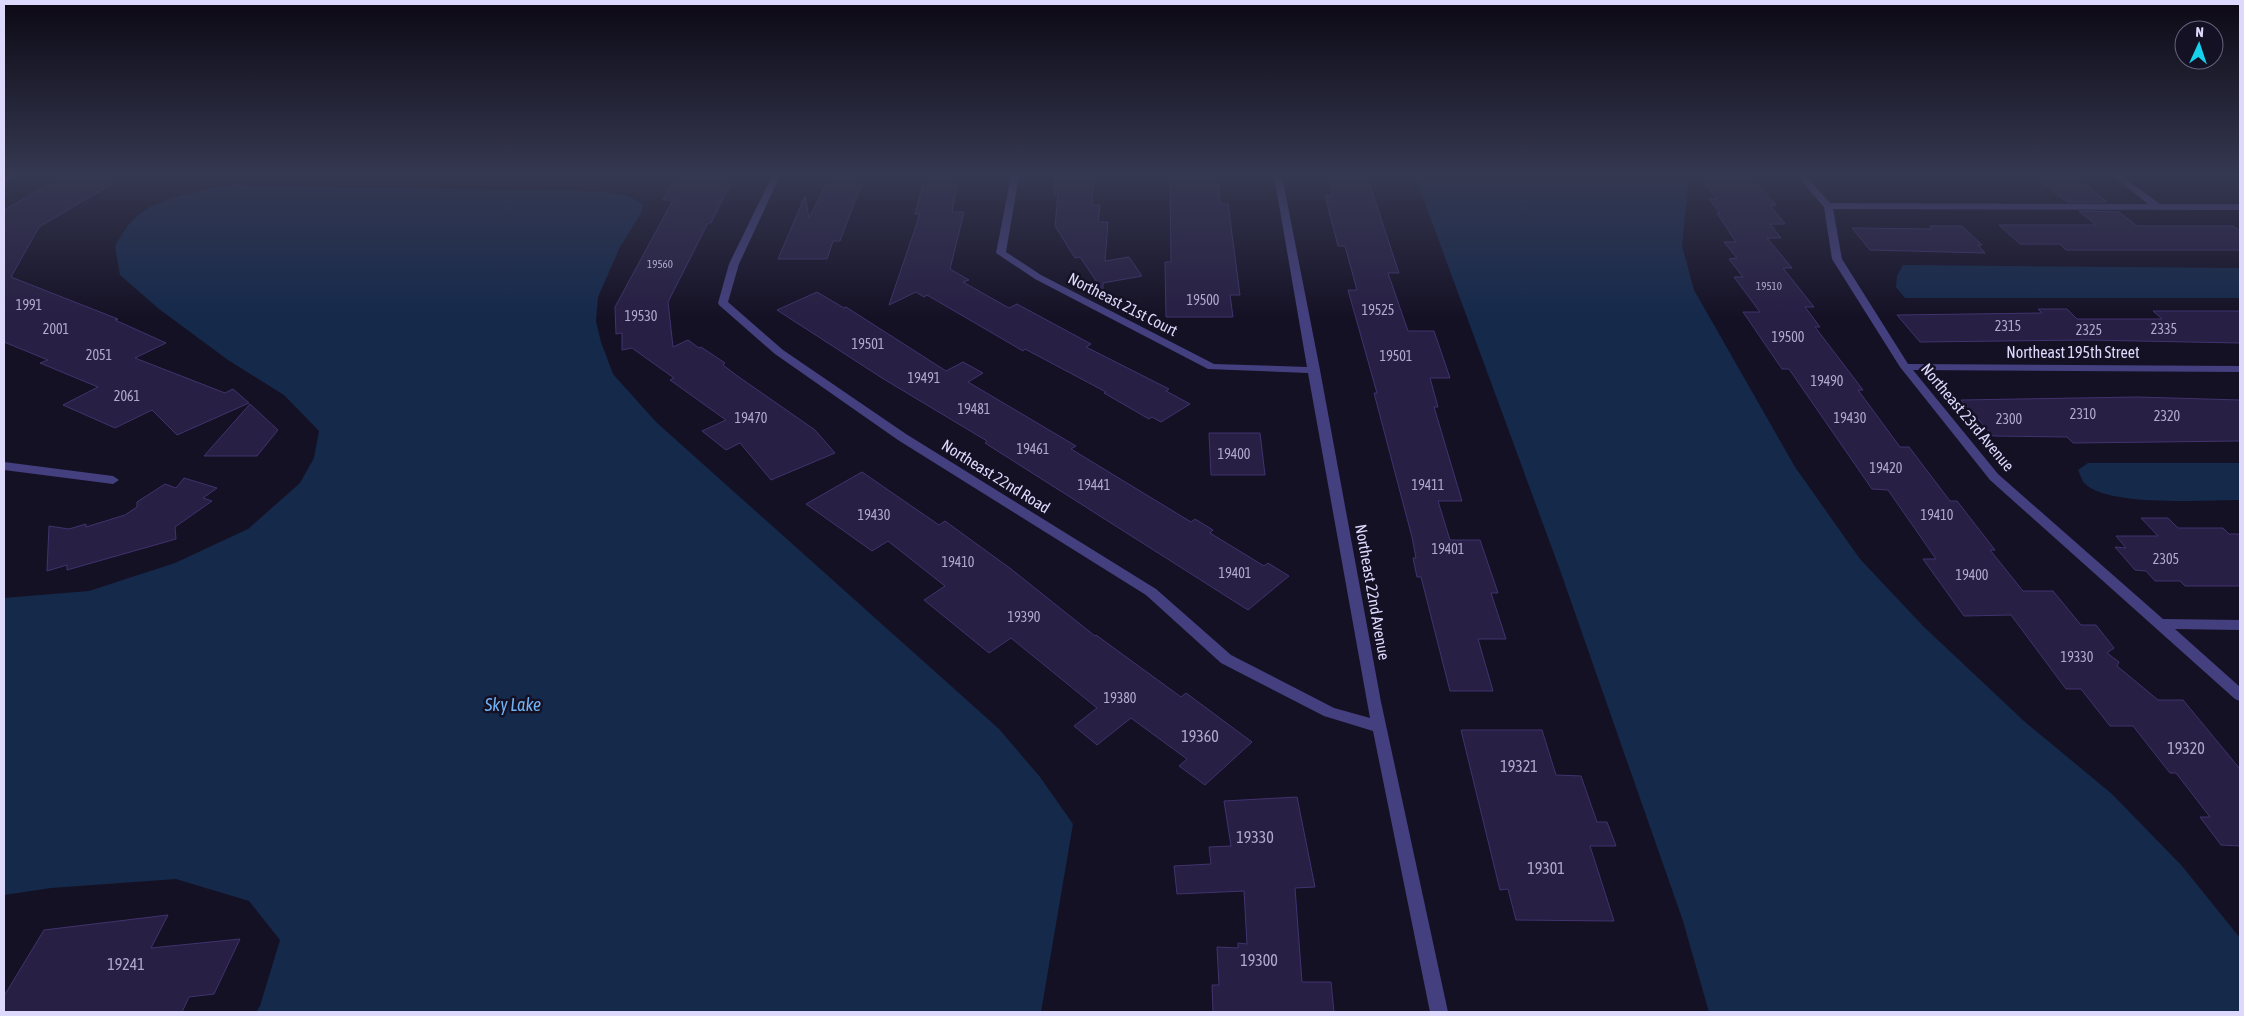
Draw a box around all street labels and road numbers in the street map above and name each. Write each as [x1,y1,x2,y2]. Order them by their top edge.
street label: Northeast 21st Court [1065,269,1181,339]
street label: Northeast 195th Street [2006,343,2140,361]
street label: Northeast 23rd Avenue [1918,360,2018,474]
street label: Northeast 22nd Road [939,435,1053,517]
street label: Northeast 22nd Avenue [1352,523,1394,661]

